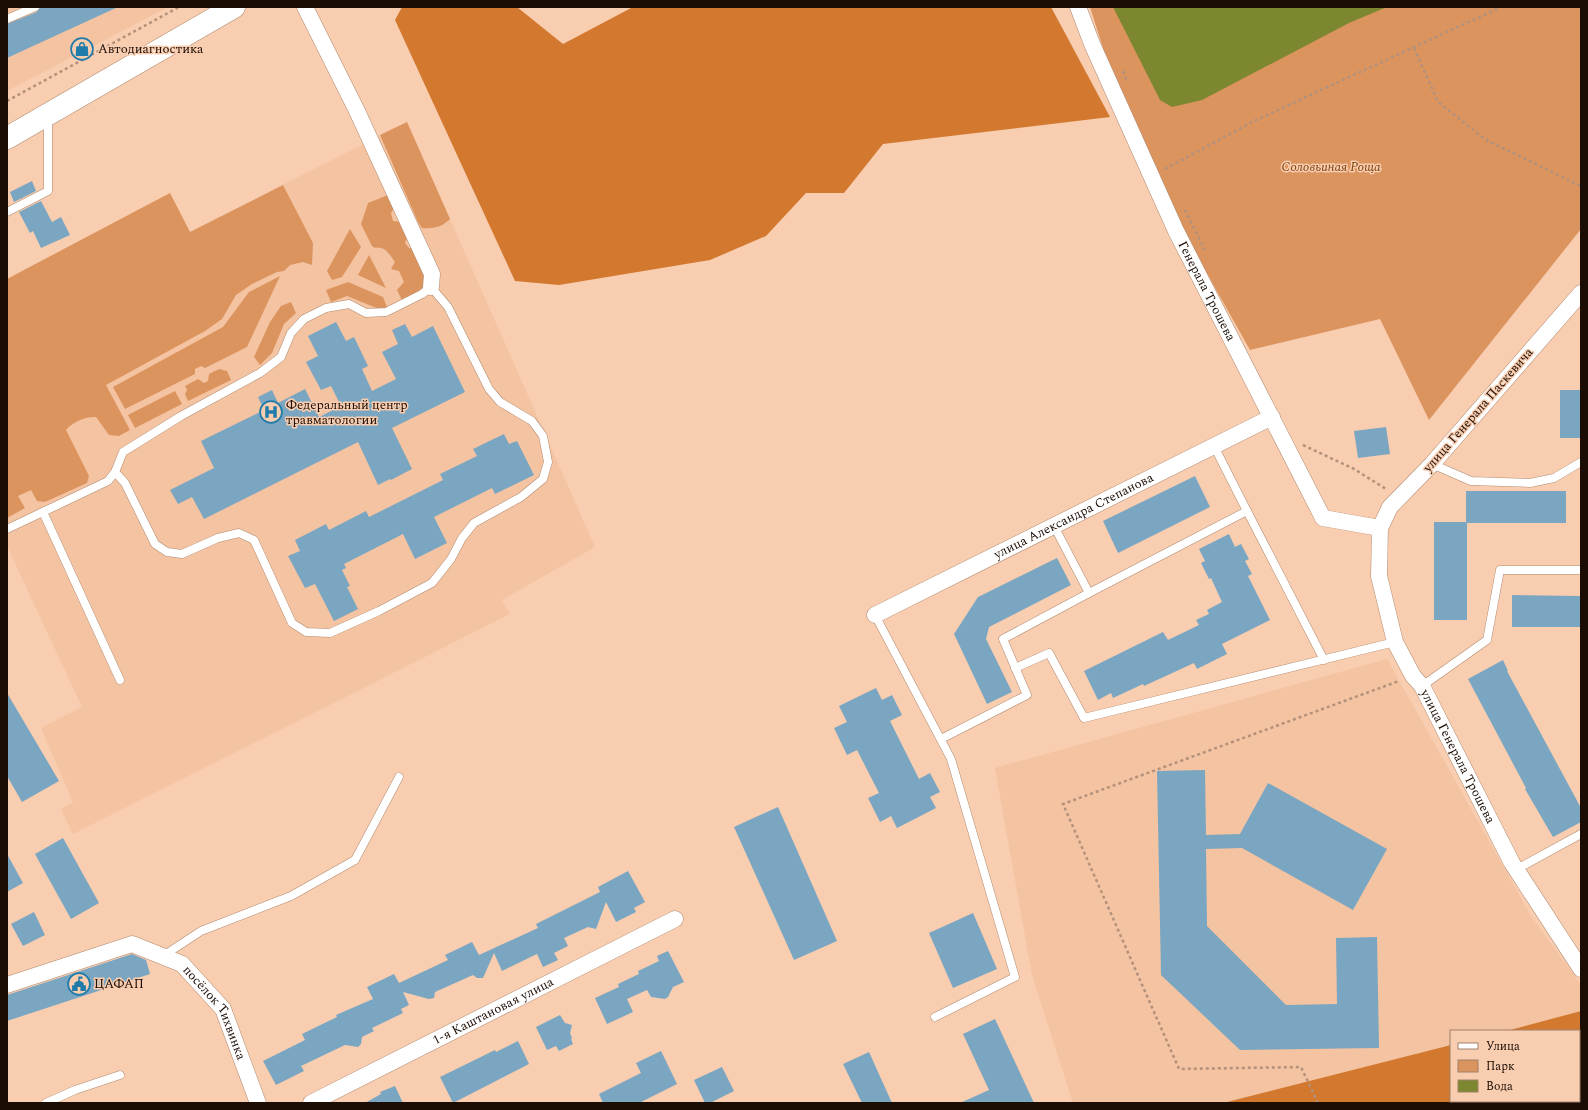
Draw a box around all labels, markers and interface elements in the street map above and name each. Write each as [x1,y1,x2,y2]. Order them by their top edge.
shop icon: Автодиагностика [69,36,95,62]
place label: Автодиагностика [98,39,204,59]
park label: Соловьиная Роща [1282,157,1381,177]
street label: Генерала Трошева [1173,237,1241,345]
street label: улица Генерала Паскевича [1417,343,1538,478]
place label: Федеральный центр травматологии [286,395,408,430]
hospital icon: Федеральный центр травматологии [258,399,284,425]
street label: улица Александра Степанова [989,467,1158,565]
street label: улица Генерала Трошева [1415,685,1501,828]
street label: посёлок Тихвинка [178,961,251,1063]
public building icon: ЦАФАП [66,971,92,997]
street label: 1-я Каштановая улица [429,972,558,1050]
place label: ЦАФАП [94,974,144,994]
legend [1450,1030,1580,1102]
text: Улица [1486,1037,1520,1056]
text: Парк [1486,1057,1515,1076]
text: Вода [1486,1077,1513,1096]

